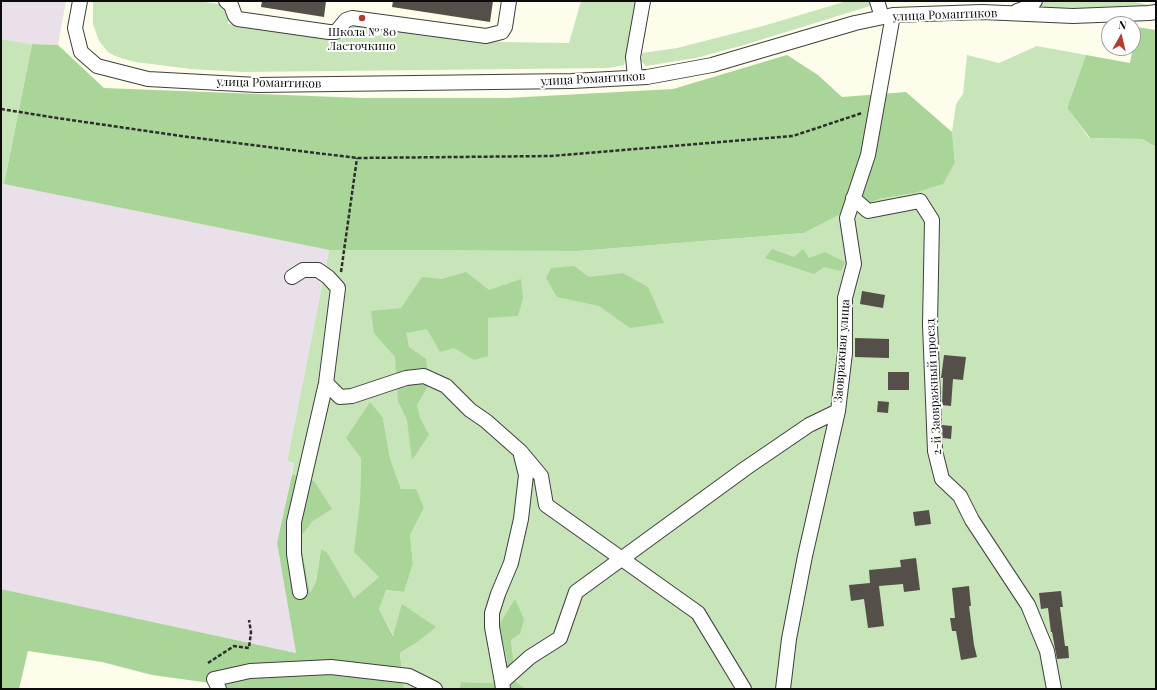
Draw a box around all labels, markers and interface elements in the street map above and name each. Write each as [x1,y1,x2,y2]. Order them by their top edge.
street label: улица Романтиков [892,6,998,24]
marker: Школа № 80 Ласточкино [357,13,367,23]
north arrow [1101,16,1141,56]
text: N [1118,17,1128,33]
place label: Школа № 80 Ласточкино [328,25,396,53]
street label: улица Романтиков [540,69,646,89]
street label: улица Романтиков [217,75,321,91]
street label: Заовражная улица [831,299,853,403]
street label: 2-й Заовражный проезд [923,318,945,456]

